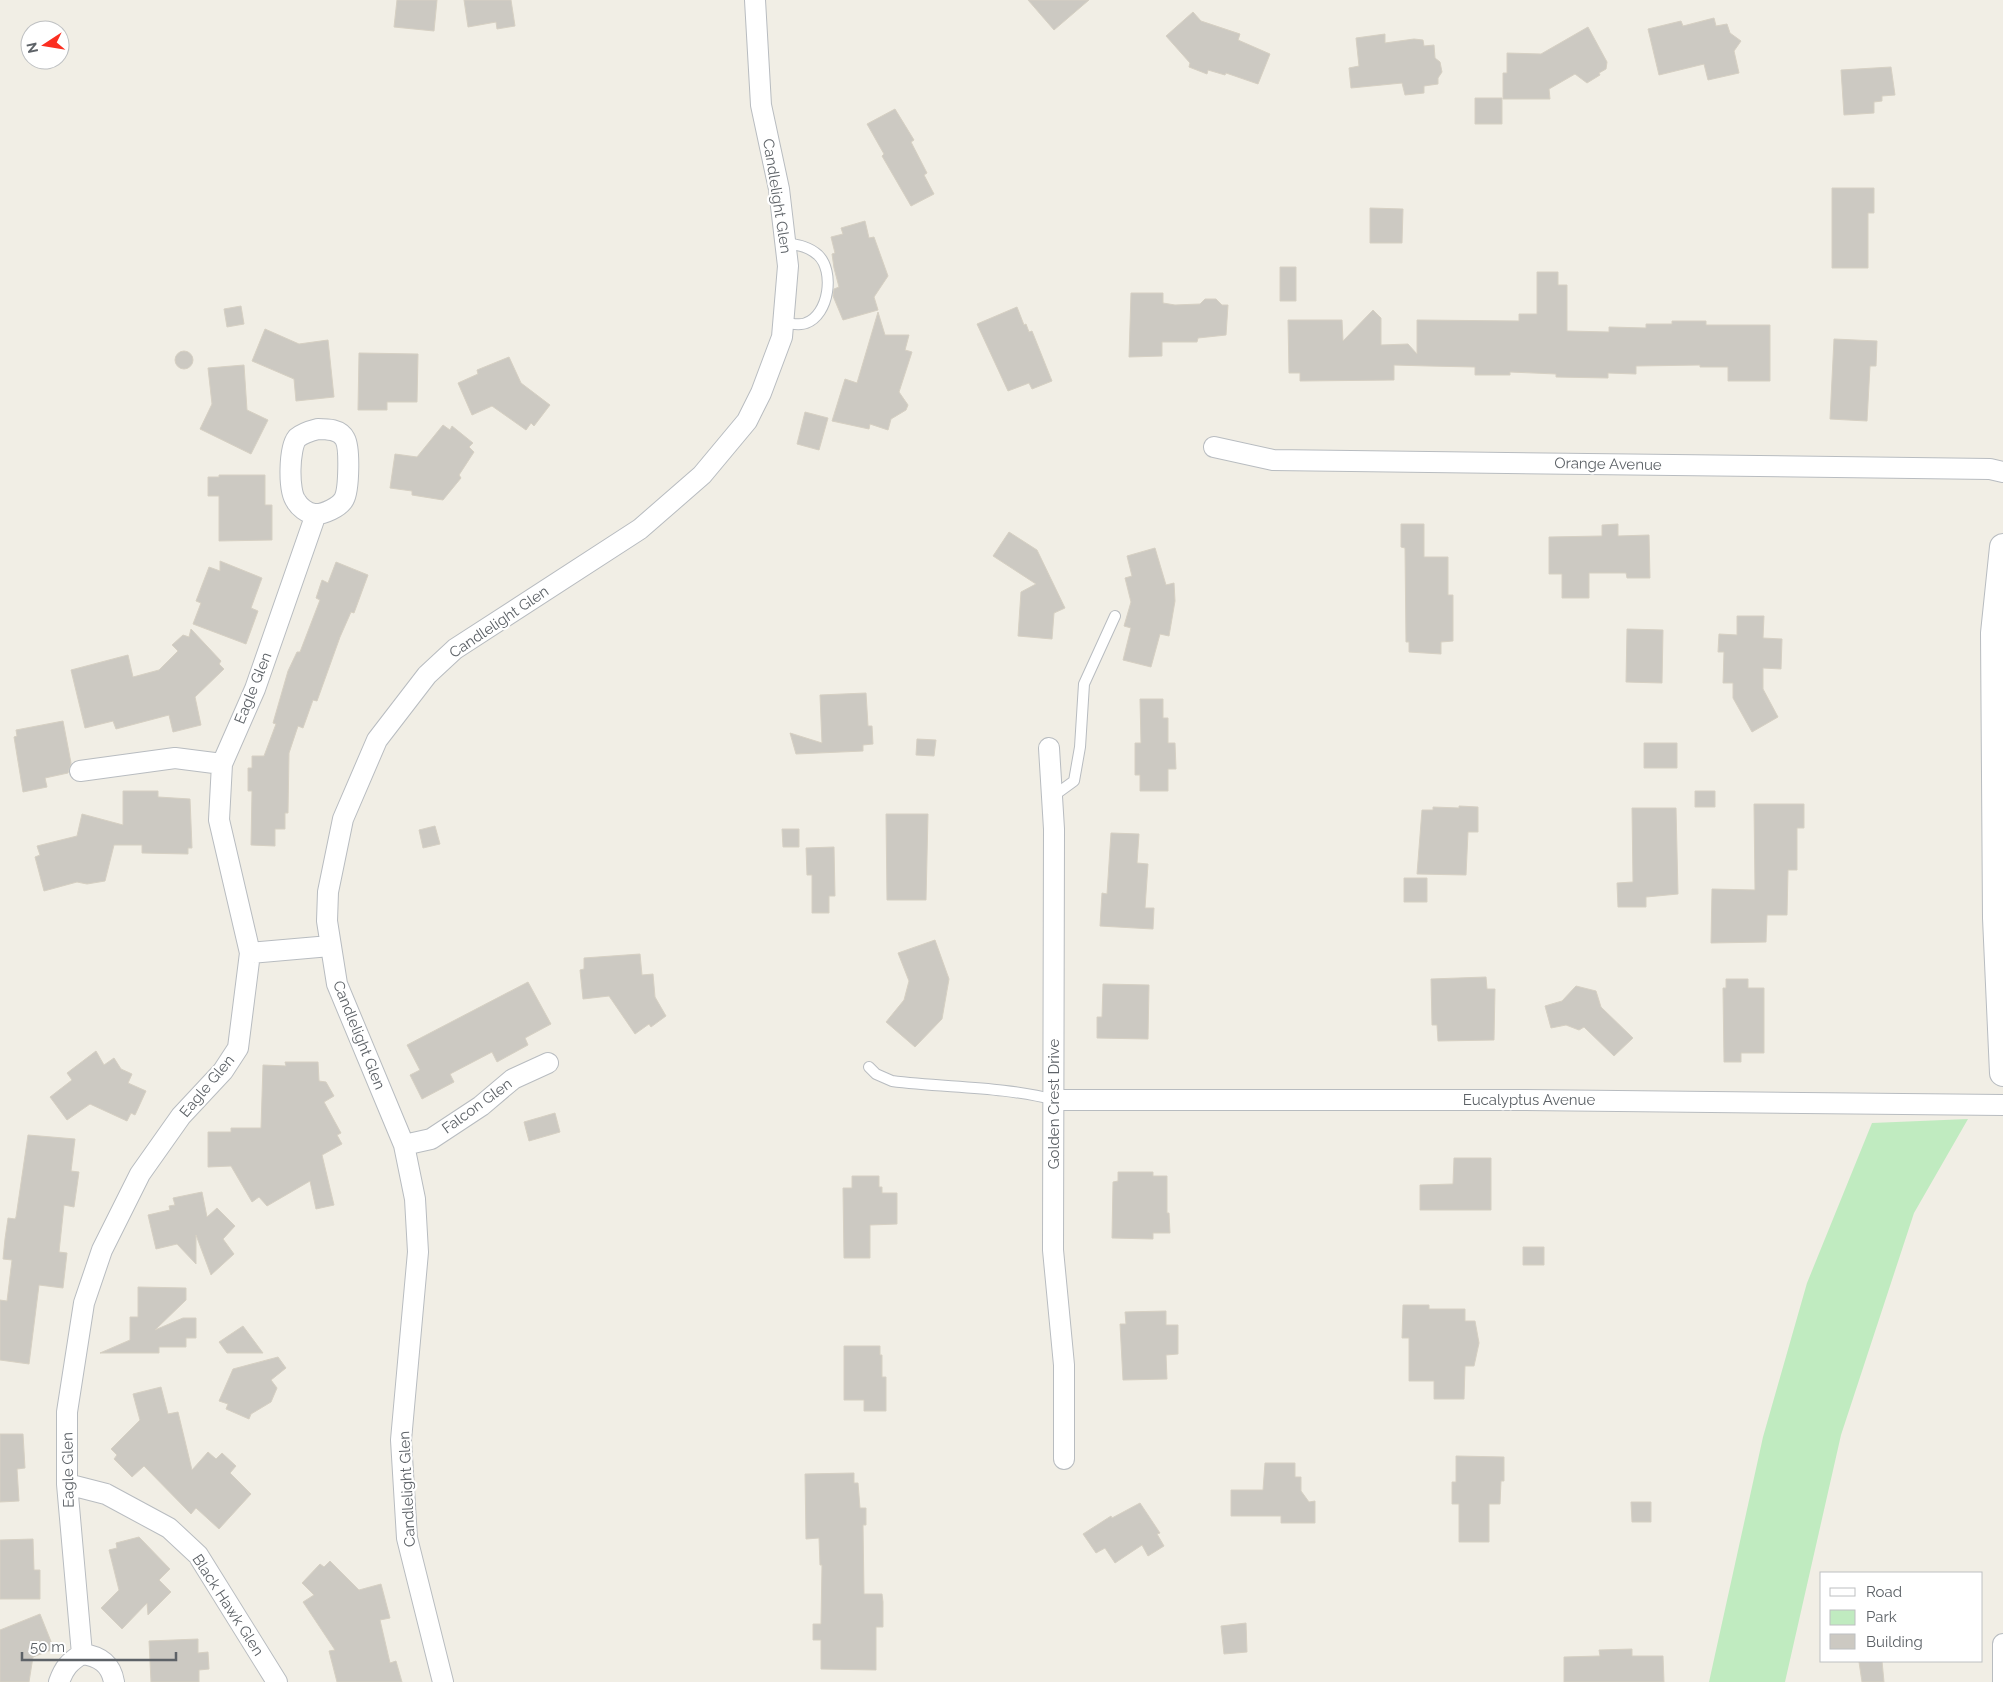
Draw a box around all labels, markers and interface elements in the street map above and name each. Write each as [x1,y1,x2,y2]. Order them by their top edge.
north arrow [20,20,70,70]
text: N [23,41,41,55]
street label: Candlelight Glen [759,137,795,255]
street label: Orange Avenue [1554,454,1662,474]
street label: Candlelight Glen [446,582,552,662]
street label: Eagle Glen [230,650,276,726]
street label: Candlelight Glen [329,978,389,1092]
street label: Golden Crest Drive [1045,1039,1063,1169]
street label: Eagle Glen [176,1051,238,1121]
street label: Falcon Glen [438,1075,516,1137]
street label: Eucalyptus Avenue [1463,1091,1595,1109]
street label: Candlelight Glen [395,1431,419,1547]
street label: Eagle Glen [58,1432,78,1508]
street label: Black Hawk Glen [188,1551,268,1659]
legend [1820,1572,1983,1662]
text: Road [1866,1583,1902,1601]
text: Park [1866,1608,1897,1626]
scale bar [22,1630,176,1662]
text: Building [1866,1633,1923,1651]
text: 50 m [30,1638,65,1656]

